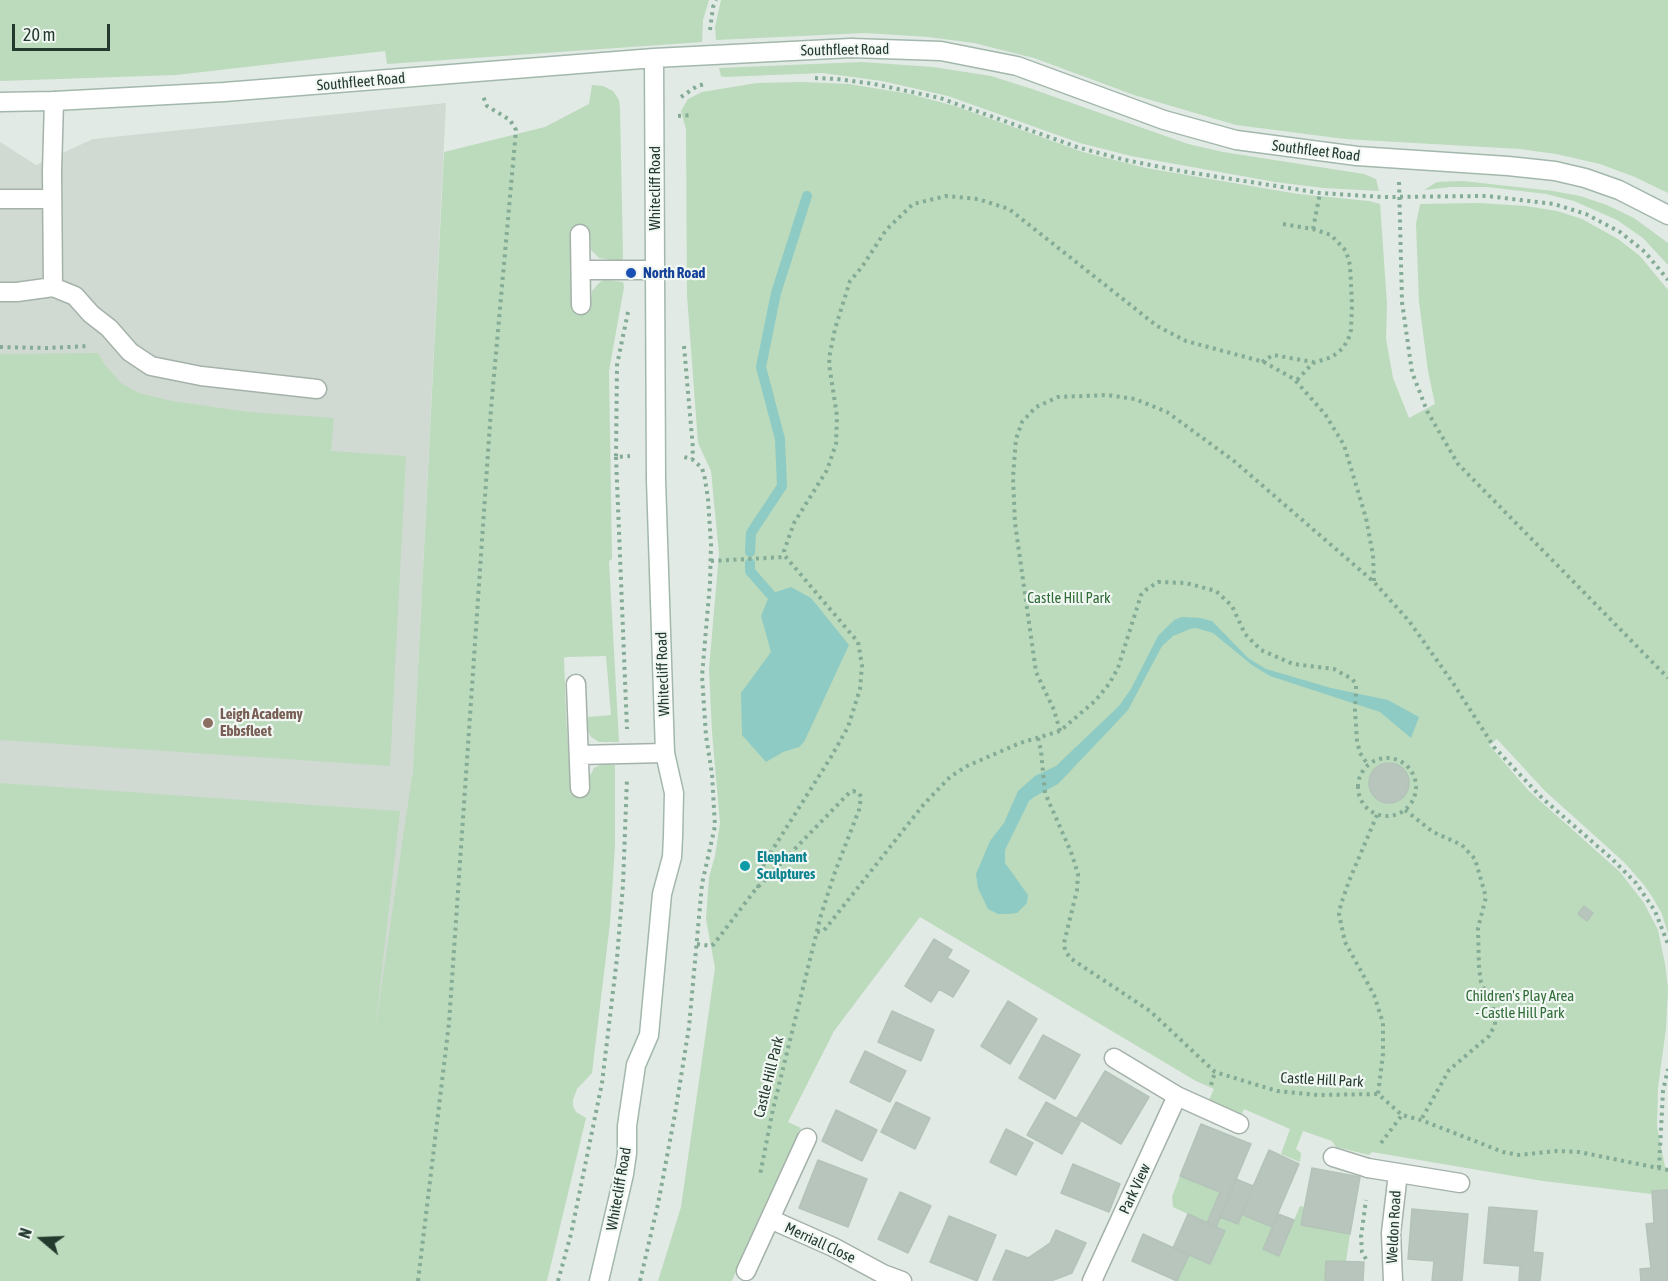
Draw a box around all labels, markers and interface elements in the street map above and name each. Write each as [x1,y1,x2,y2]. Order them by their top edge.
scale bar [15,12,112,50]
text: 20 m [23,24,55,45]
street label: Southfleet Road [800,40,890,60]
street label: Southfleet Road [316,69,406,95]
street label: Southfleet Road [1271,137,1361,165]
street label: Whitecliff Road [646,146,664,230]
place label: North Road [643,264,705,282]
marker: North Road [624,266,638,280]
park label: Castle Hill Park [1027,589,1111,607]
street label: Whitecliff Road [653,632,673,716]
place label: Leigh Academy Ebbsfleet [220,705,303,740]
marker: Leigh Academy Ebbsfleet [201,716,215,730]
place label: Elephant Sculptures [757,848,815,883]
marker: Elephant Sculptures [738,859,752,873]
park label: Children's Play Area - Castle Hill Park [1466,987,1574,1022]
street label: Castle Hill Park [750,1034,788,1120]
street label: Castle Hill Park [1280,1069,1364,1091]
street label: Whitecliff Road [603,1146,635,1232]
street label: Park View [1116,1161,1154,1217]
street label: Weldon Road [1383,1190,1405,1264]
north arrow [12,1209,72,1269]
street label: Merriall Close [782,1219,858,1267]
text: N [15,1226,35,1241]

